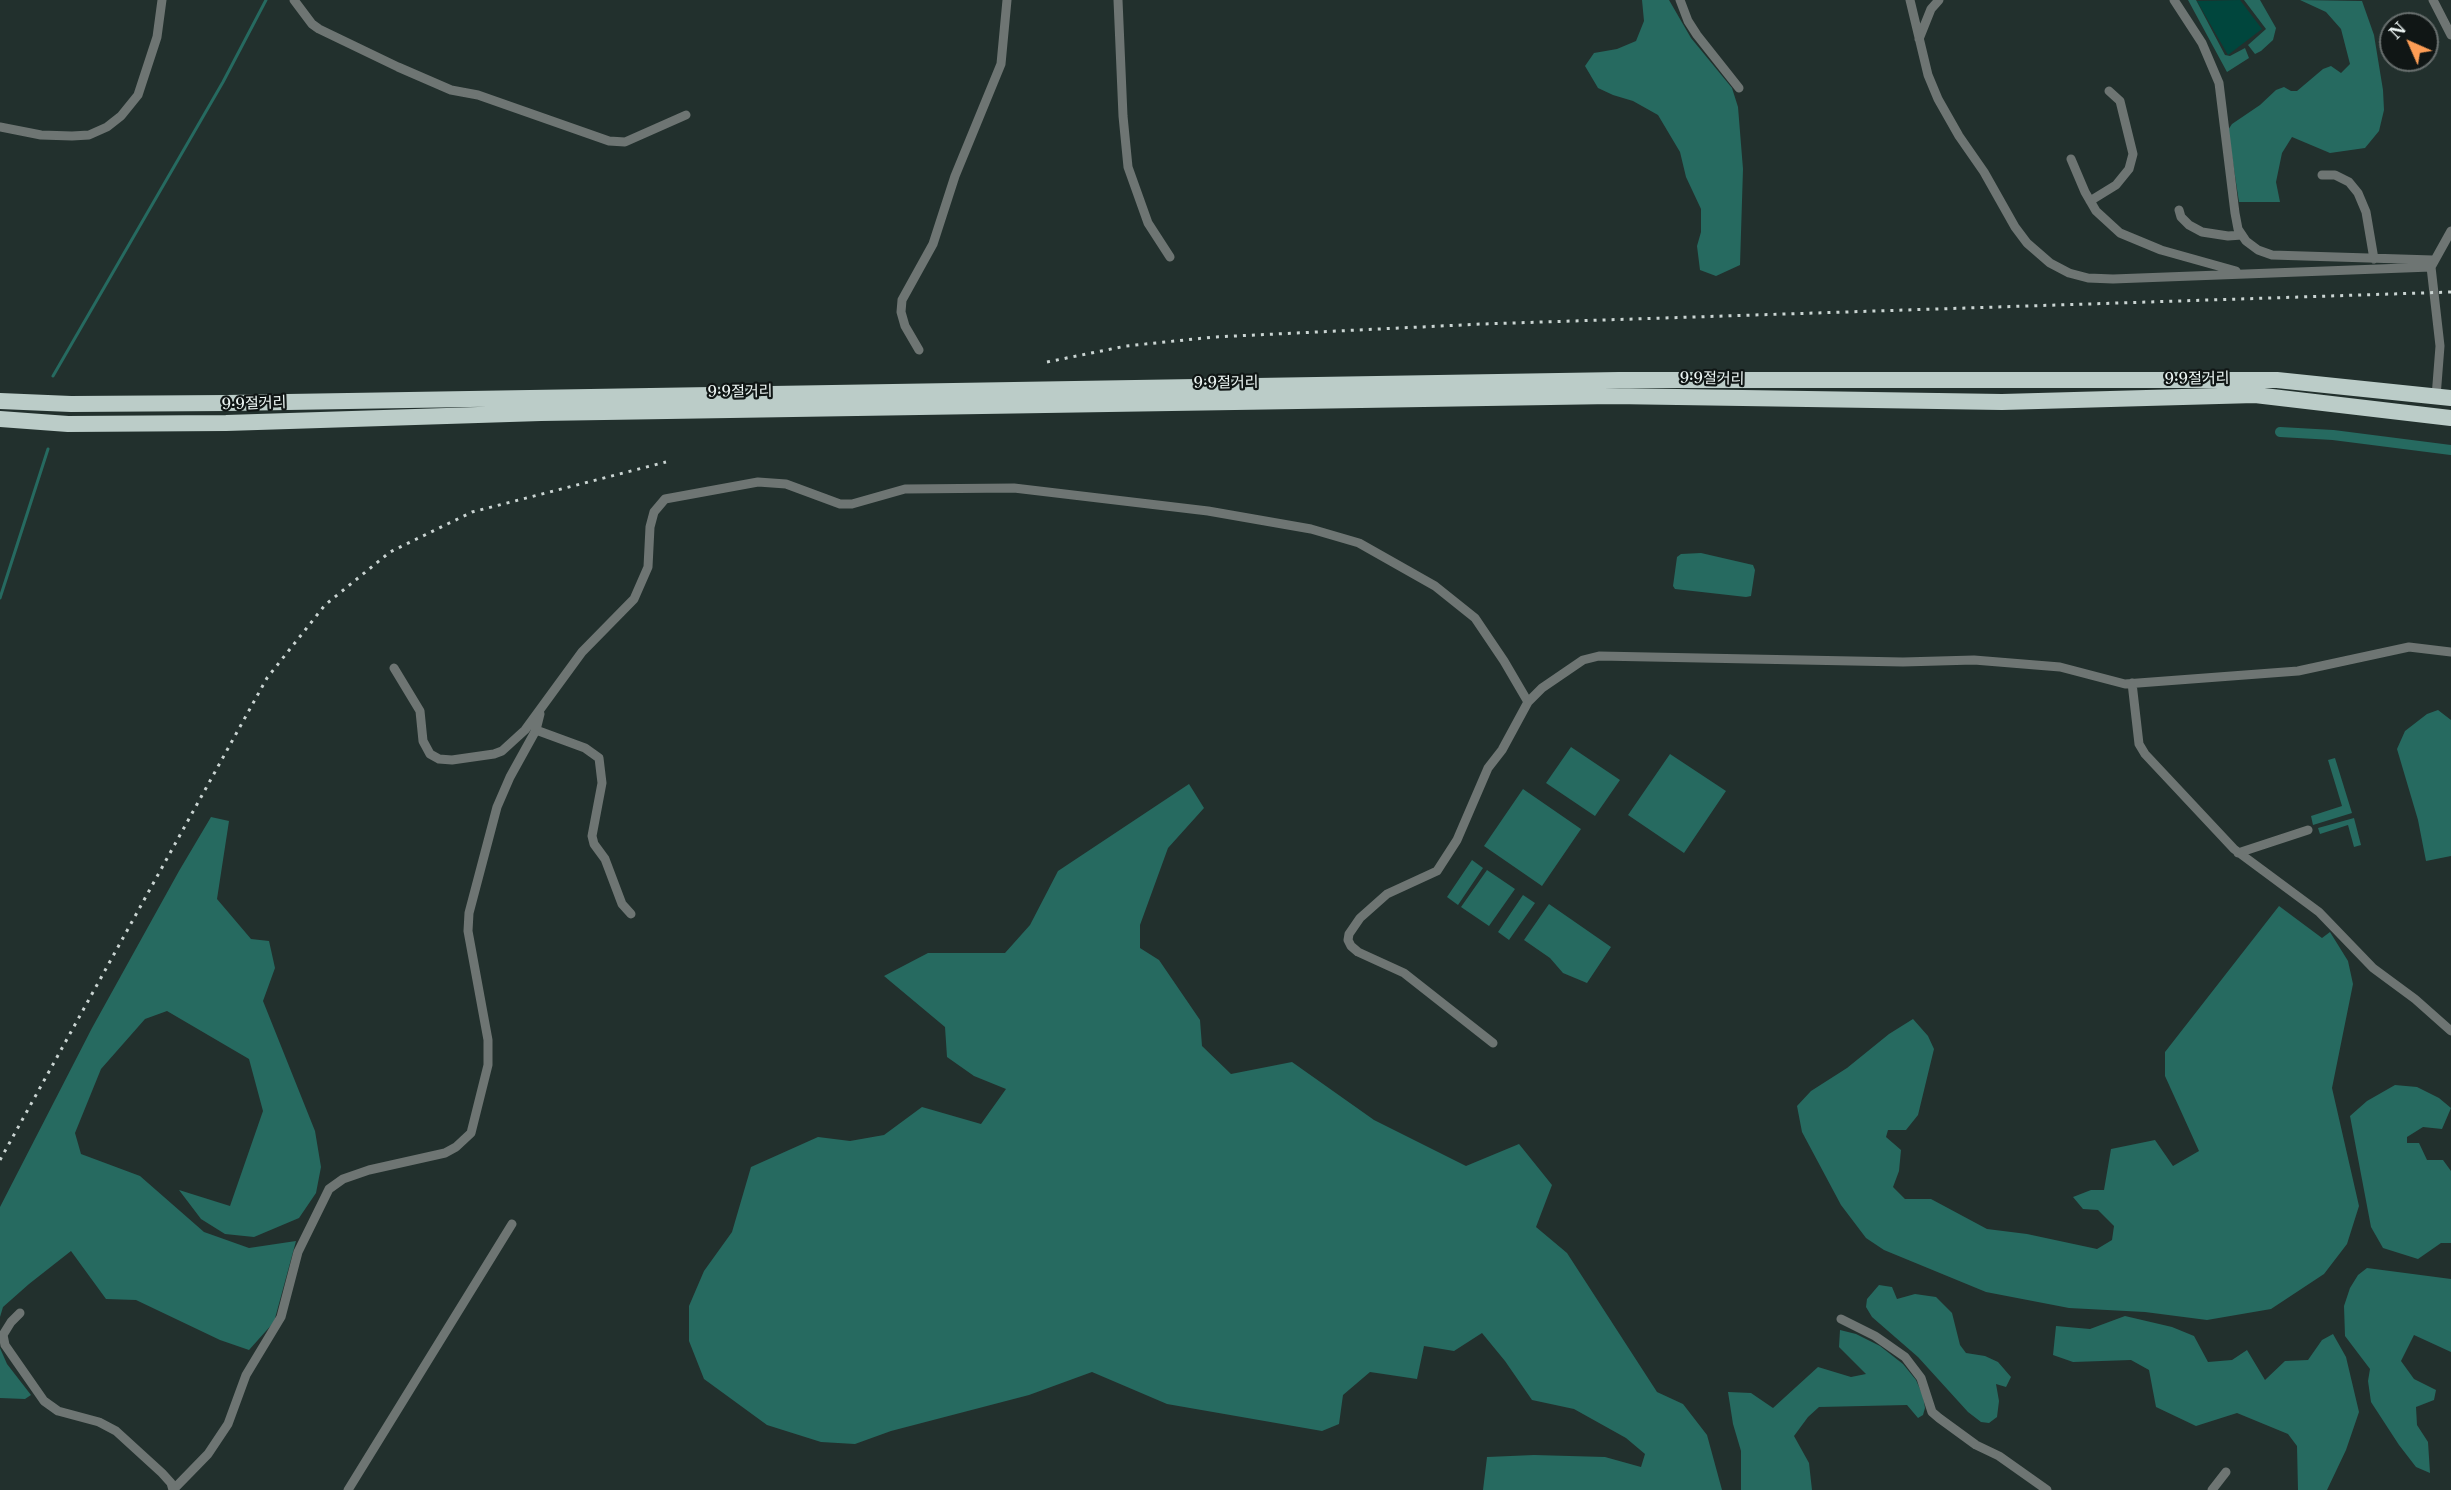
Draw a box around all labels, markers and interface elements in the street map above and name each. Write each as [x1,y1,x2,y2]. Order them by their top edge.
north arrow [2379,12,2439,72]
text: N [2385,18,2410,43]
street label: 9·9절거리 [1679,369,1745,389]
street label: 9·9절거리 [2164,369,2230,389]
street label: 9·9절거리 [1193,373,1259,393]
street label: 9·9절거리 [707,382,773,402]
street label: 9·9절거리 [221,394,287,414]

